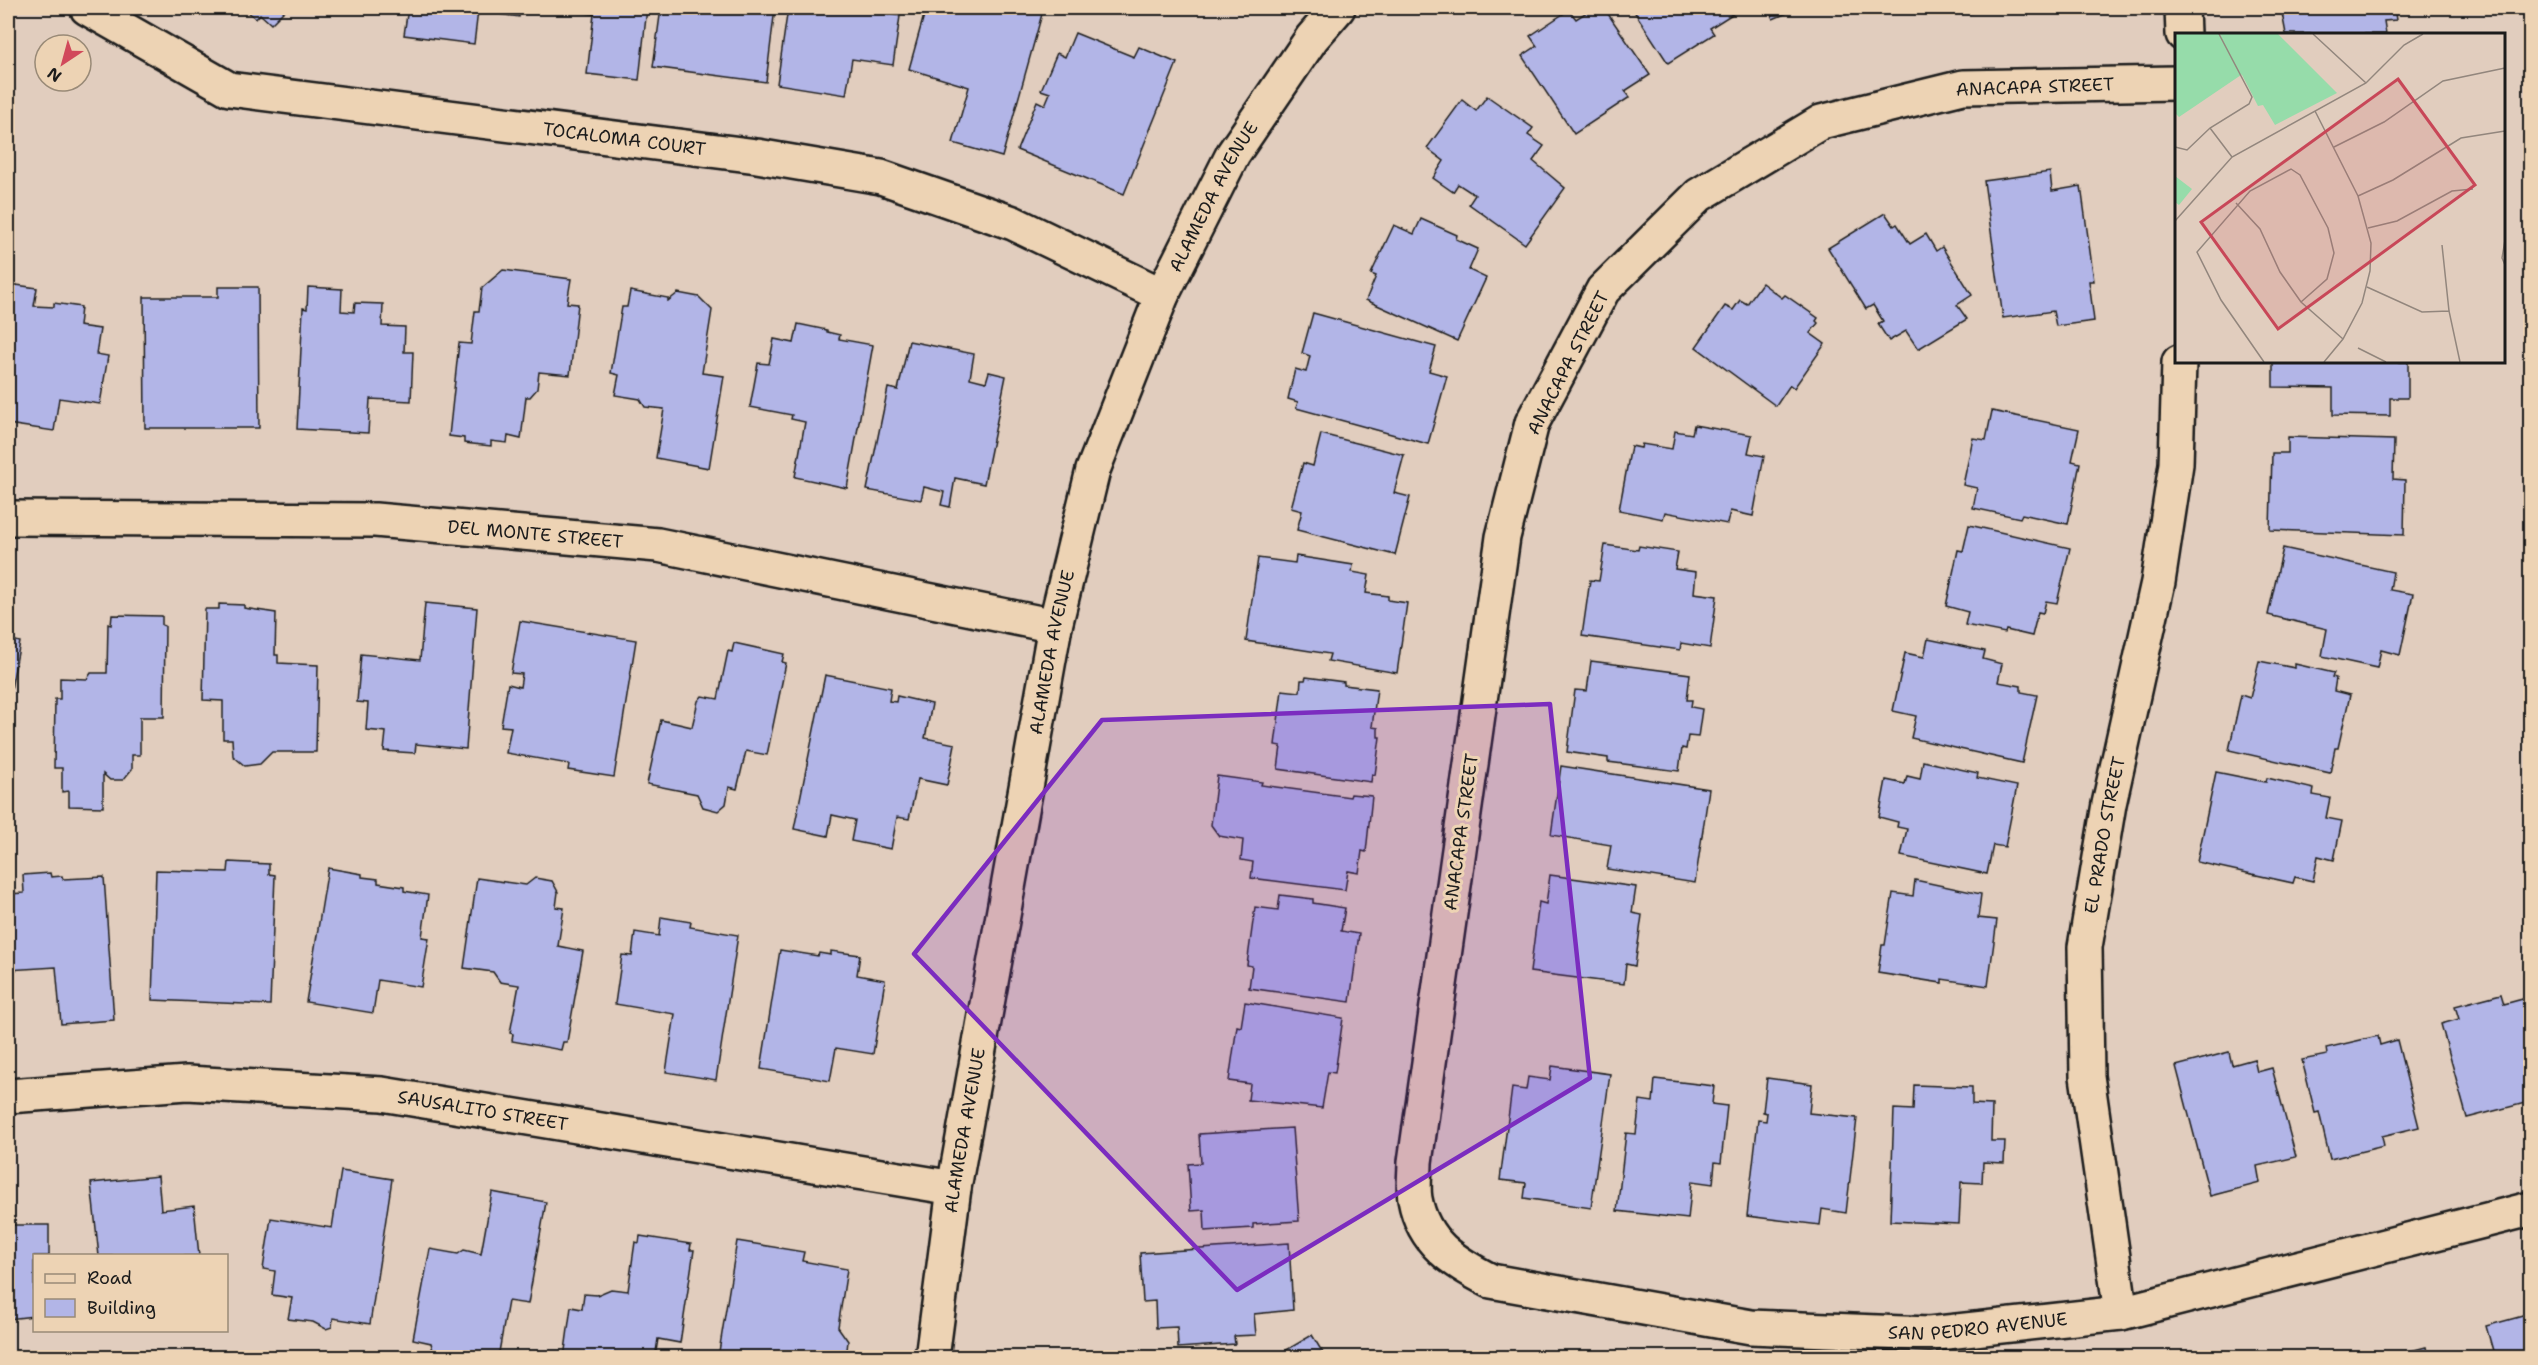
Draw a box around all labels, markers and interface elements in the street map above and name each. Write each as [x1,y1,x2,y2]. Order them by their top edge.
north arrow [33,33,93,93]
inset map [2175,33,2505,363]
text: N [43,63,66,87]
street label: ANACAPA STREET [1955,72,2115,102]
street label: TOCALOMA COURT [541,117,707,161]
street label: ALAMEDA AVENUE [1164,117,1264,276]
street label: ANACAPA STREET [1521,287,1615,439]
street label: DEL MONTE STREET [447,514,624,554]
street label: ALAMEDA AVENUE [1024,568,1080,736]
street label: ANACAPA STREET [1438,752,1484,912]
street label: EL PRADO STREET [2079,754,2131,916]
street label: ALAMEDA AVENUE [939,1046,991,1214]
street label: SAUSALITO STREET [396,1085,570,1136]
legend [33,1254,228,1332]
text: Road [87,1266,132,1290]
text: Building [87,1296,156,1320]
street label: SAN PEDRO AVENUE [1888,1307,2069,1346]

